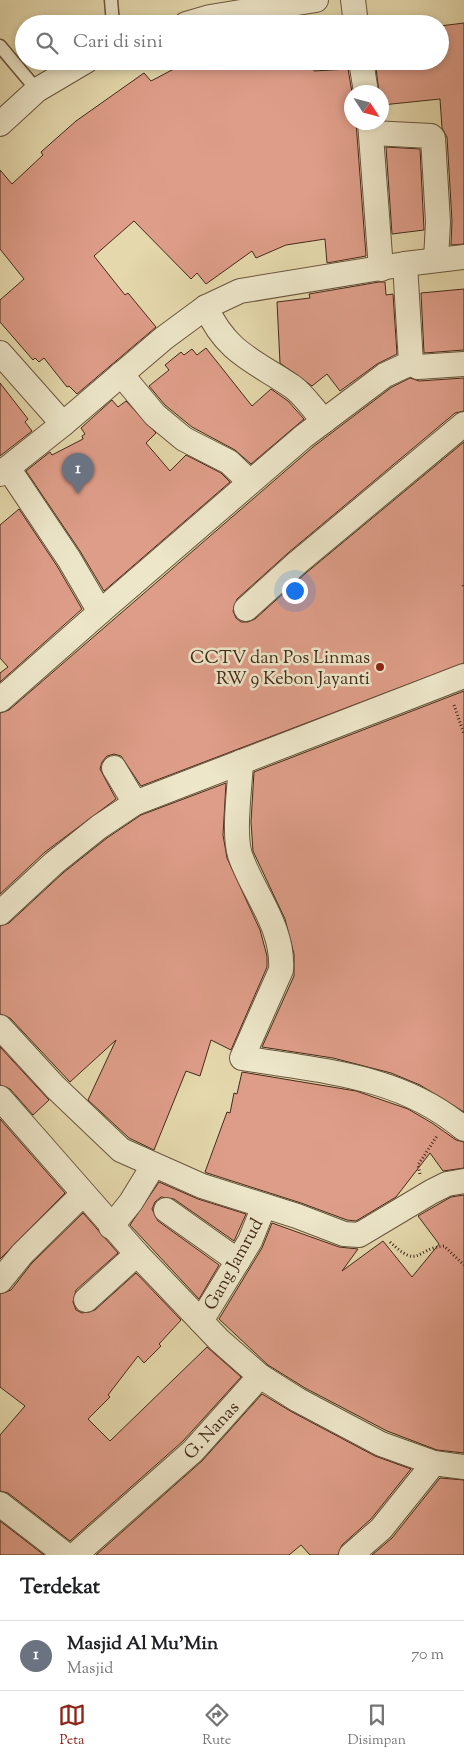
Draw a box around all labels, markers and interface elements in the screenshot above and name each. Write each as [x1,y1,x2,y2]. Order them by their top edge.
search box [15,15,449,70]
icon: search [33,29,61,57]
text: Cari di sini [73,29,163,56]
north arrow [344,85,389,130]
pin: 1 [62,453,94,494]
your location [282,578,308,604]
place label: CCTV dan Pos Linmas RW 9 Kebon Jayanti [190,646,370,693]
marker: CCTV dan Pos Linmas RW 9 Kebon Jayanti [374,661,386,673]
street label: Gang Jamrud [199,1214,271,1316]
street label: G. Nanas [179,1396,246,1466]
text: Terdekat [20,1573,100,1603]
text: Masjid Al Mu'Min [67,1631,218,1658]
text: 1 [33,1644,39,1667]
text: 70 m [411,1644,444,1667]
text: Masjid [67,1658,113,1681]
tab: Peta [58,1701,86,1751]
tab: Rute [202,1701,231,1751]
tab: Disimpan [347,1701,406,1751]

